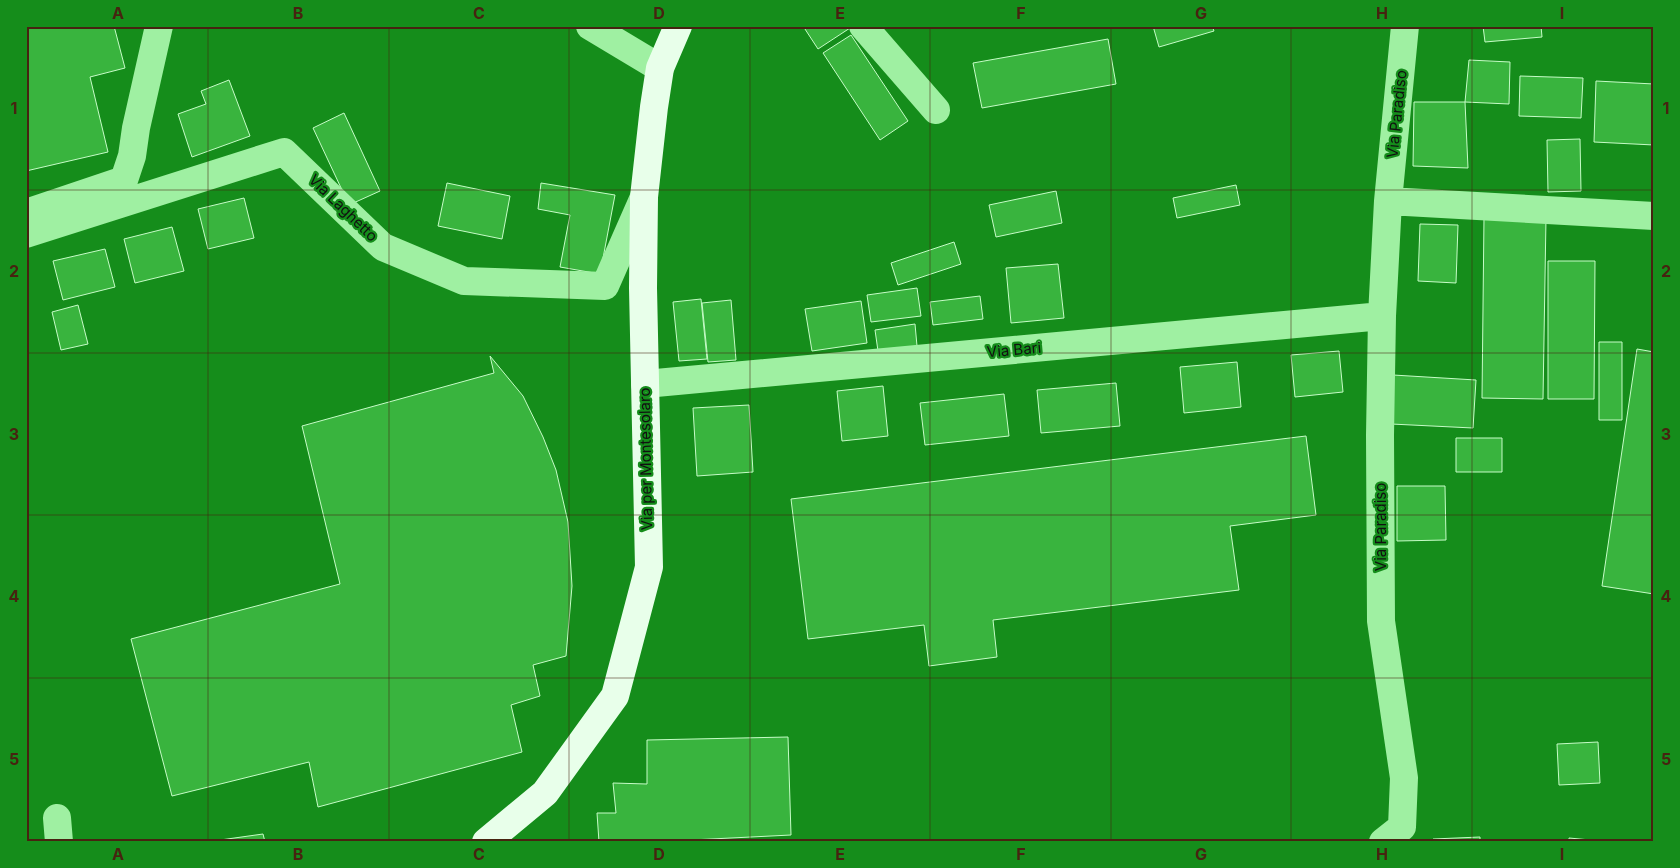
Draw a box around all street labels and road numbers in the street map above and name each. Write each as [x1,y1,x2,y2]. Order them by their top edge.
street label: Via Paradiso [1382,69,1411,159]
street label: Via Laghetto [305,170,382,245]
street label: Via Bari [986,338,1042,361]
street label: Via per Montesolaro [635,388,656,531]
street label: Via Paradiso [1371,483,1390,571]

